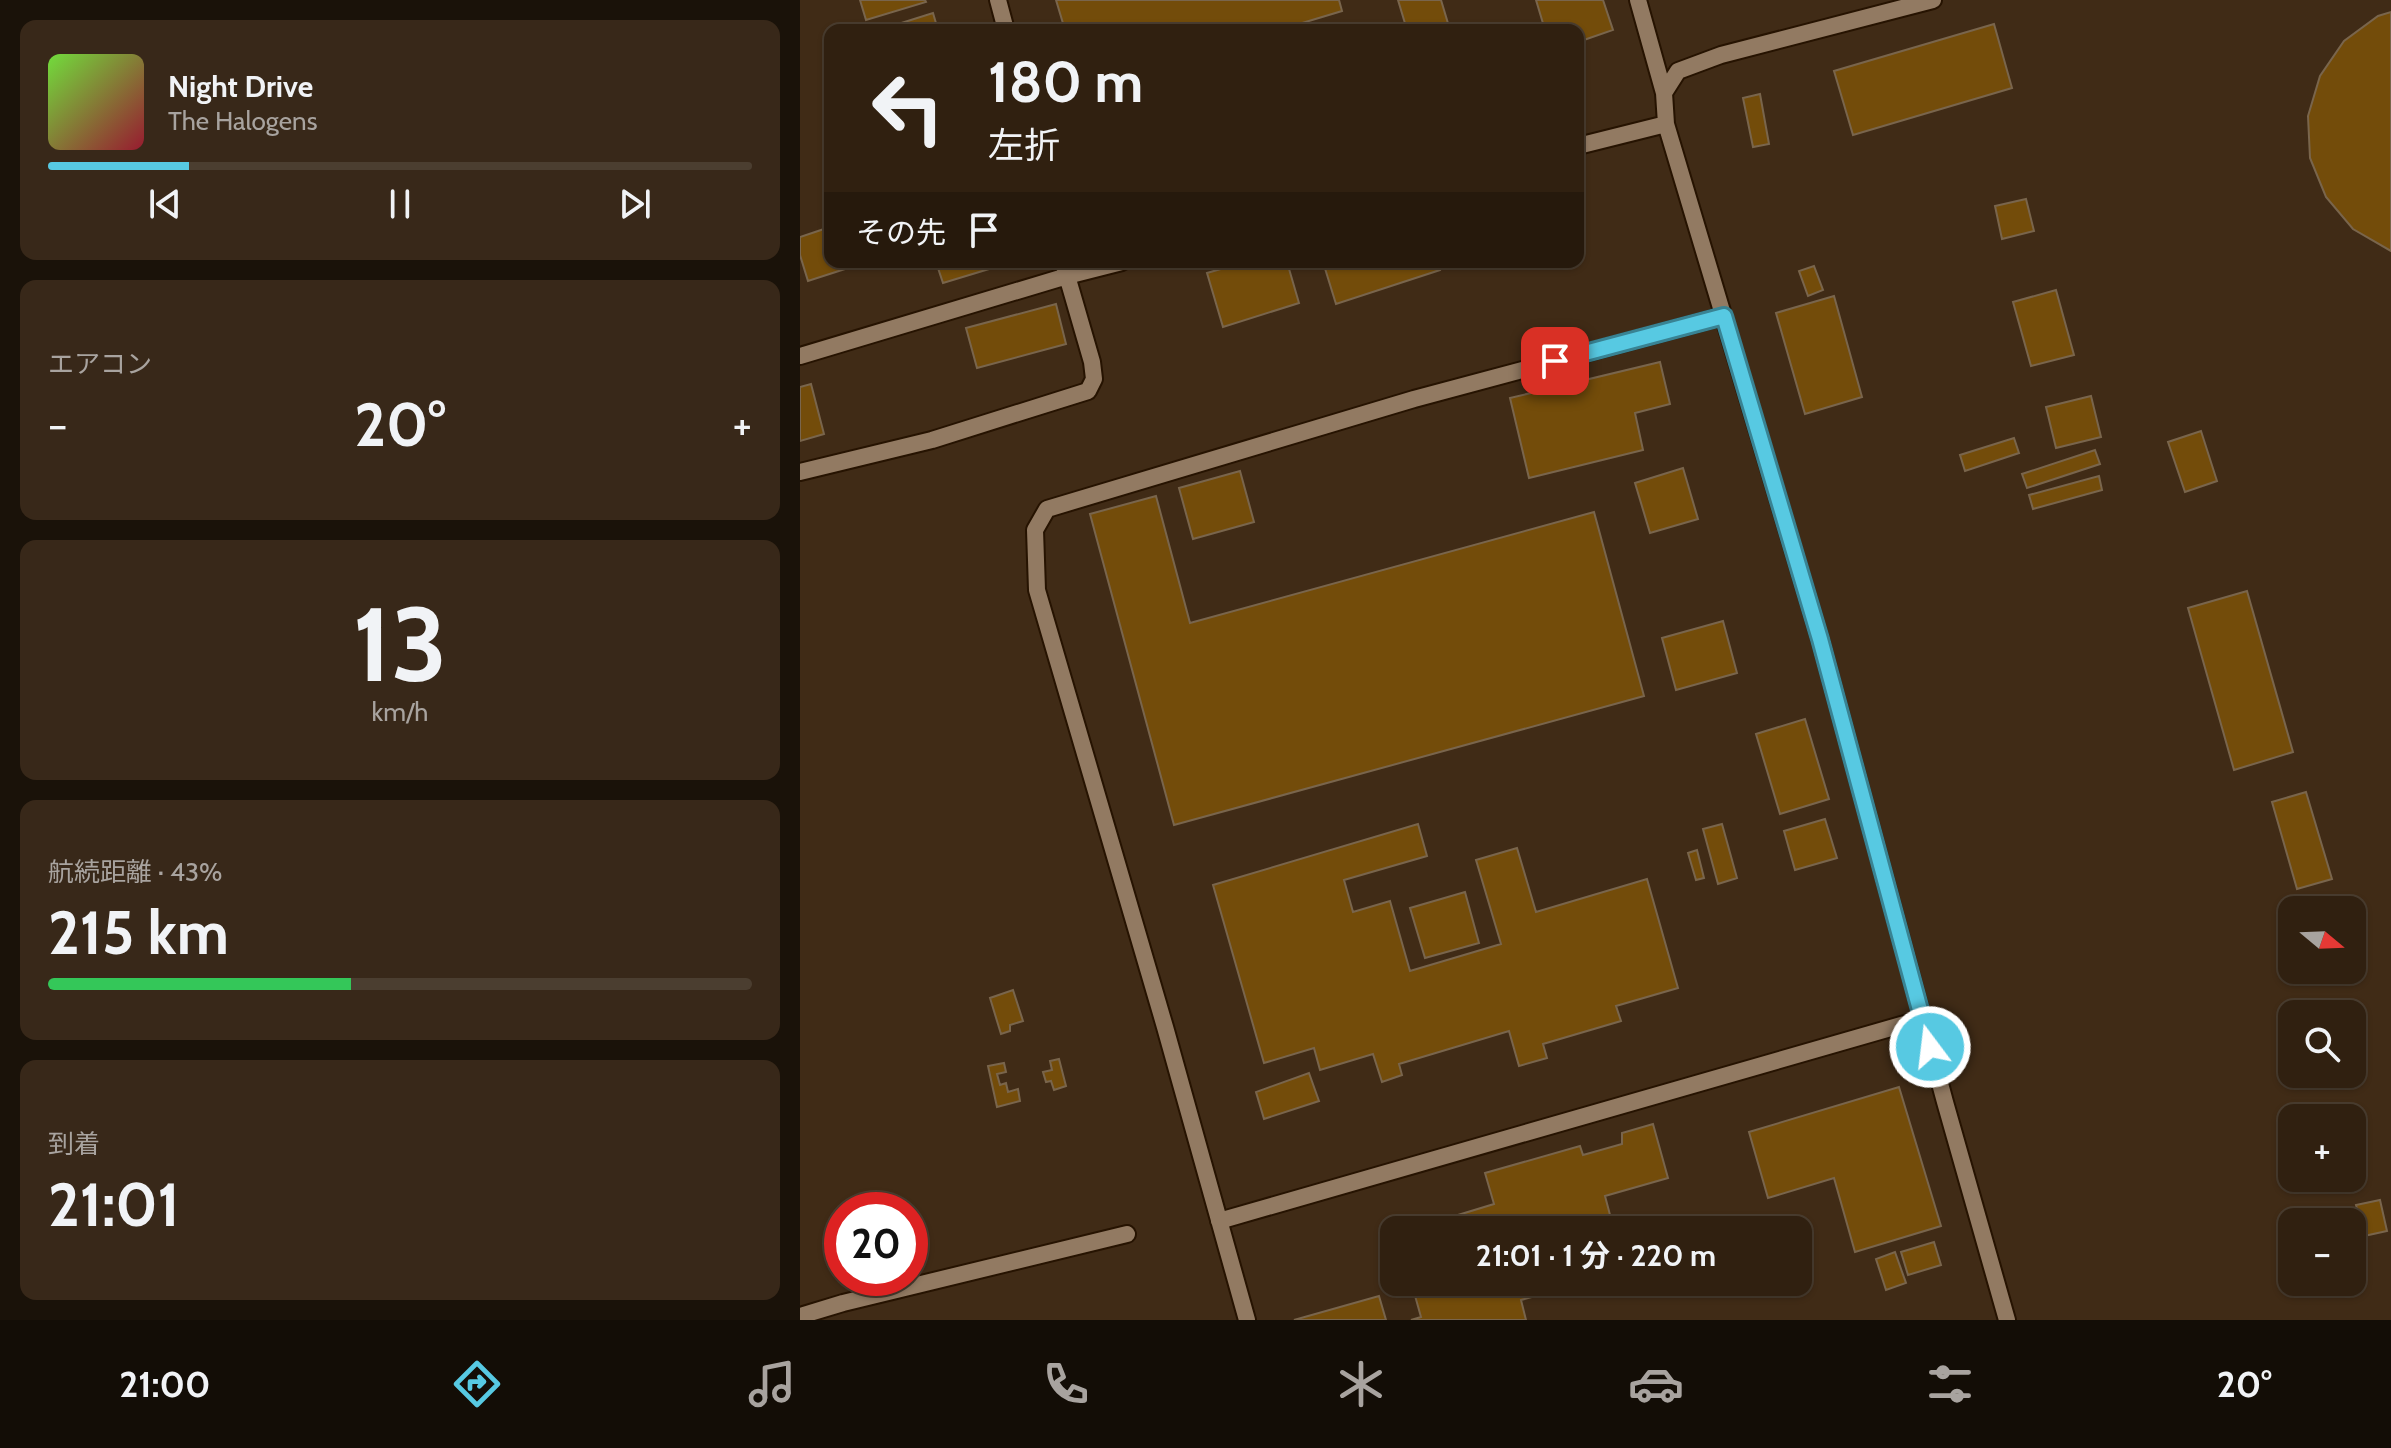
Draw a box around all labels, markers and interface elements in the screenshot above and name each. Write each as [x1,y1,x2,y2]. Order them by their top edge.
text: 180 m [988,48,1143,116]
icon: left [856,56,960,160]
text: Night Drive [168,68,313,105]
text: The Halogens [168,105,317,137]
text: 左折 [988,123,1060,167]
icon: previous [143,182,187,226]
icon: pause [378,182,422,226]
icon: next [613,182,657,226]
icon: arrive [962,208,1006,252]
text: その先 [856,214,946,251]
pin [1521,327,1589,395]
icon: arrive [1533,339,1577,383]
text: エアコン [48,348,152,380]
text: 20° [354,388,446,461]
text: − [48,398,67,451]
text: + [733,398,752,451]
text: 13 [353,581,447,707]
text: km/h [372,696,428,728]
text: 航続距離 · 43% [48,856,222,888]
text: 215 km [48,896,229,969]
north arrow [2278,896,2366,984]
map controls [2278,896,2366,1296]
button: search [2278,1000,2366,1088]
position arrow [1888,1005,1972,1089]
button: + [2278,1104,2366,1192]
text: 到着 [48,1128,100,1160]
text: 21:01 [48,1168,180,1241]
speed limit sign: 20 [824,1192,928,1296]
button: − [2278,1208,2366,1296]
text: 21:01 · 1 分 · 220 m [1476,1237,1716,1274]
icon: directions [449,1356,505,1412]
icon: music [744,1356,800,1412]
icon: phone [1038,1356,1094,1412]
icon: climate [1333,1356,1389,1412]
icon: car [1628,1356,1684,1412]
icon: filters [1922,1356,1978,1412]
text: 21:00 [119,1362,210,1406]
text: 20° [2217,1362,2272,1406]

